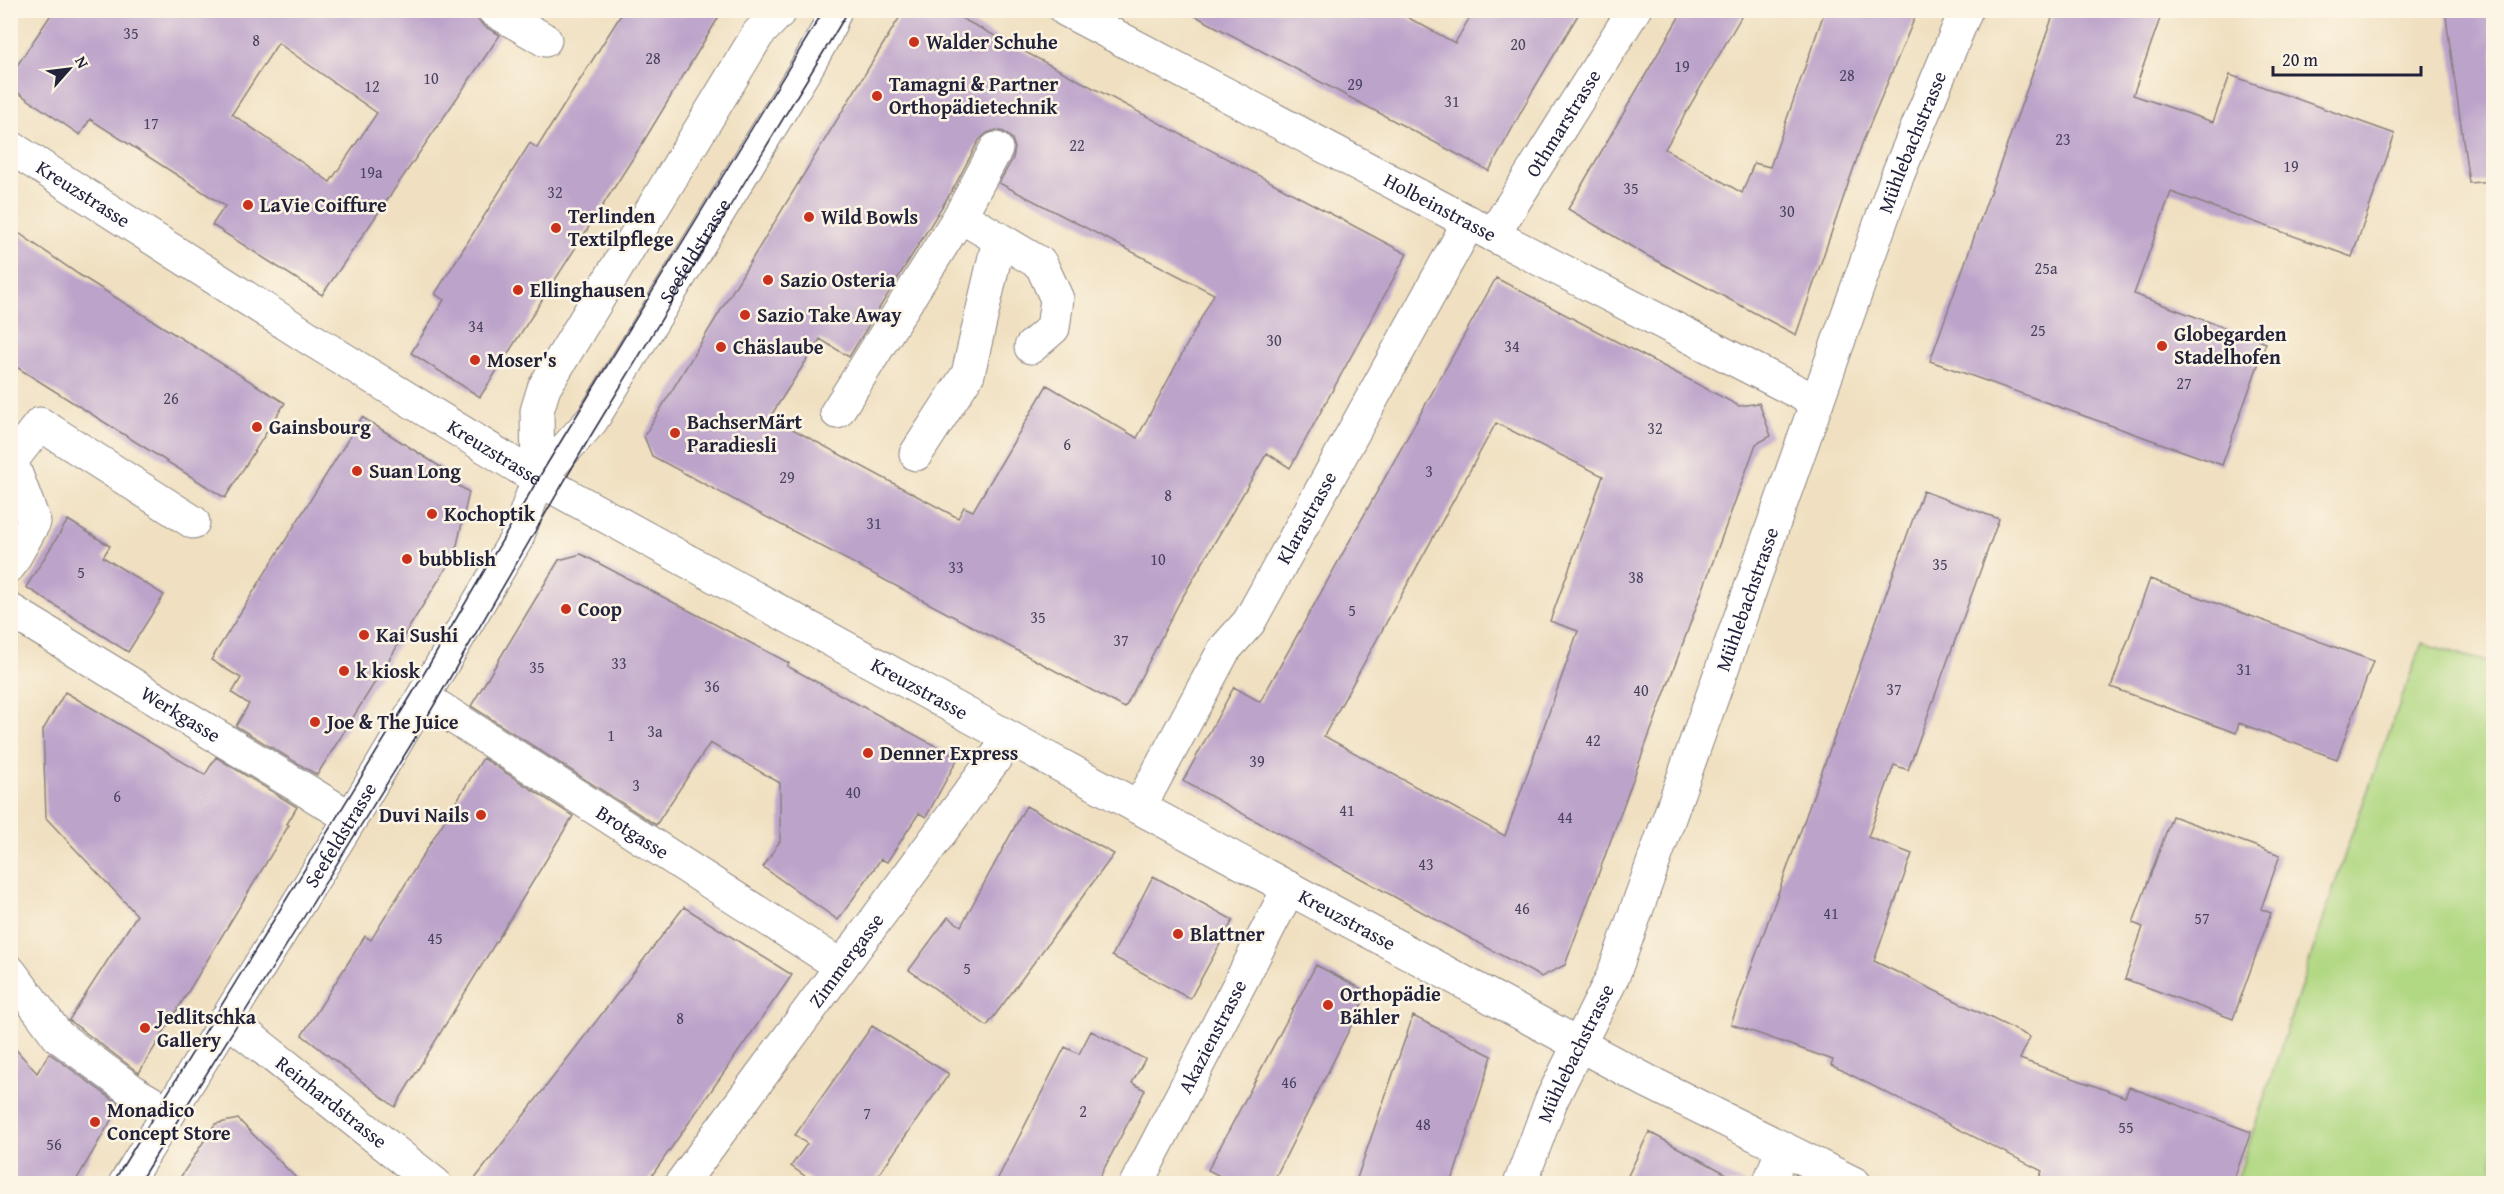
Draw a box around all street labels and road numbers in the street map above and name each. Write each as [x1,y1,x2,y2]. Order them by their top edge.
street label: Othmarstrasse [1518,63,1607,182]
street label: Mühlebachstrasse [1870,66,1953,217]
street label: Kreuzstrasse [31,153,136,234]
street label: Holbeinstrasse [1379,165,1502,248]
street label: Seefeldstrasse [651,192,738,309]
street label: Kreuzstrasse [442,412,548,492]
street label: Klarastrasse [1269,466,1343,569]
street label: Mühlebachstrasse [1707,523,1785,675]
street label: Kreuzstrasse [866,650,974,726]
street label: Werkgasse [136,678,226,749]
street label: Seefeldstrasse [297,777,383,893]
street label: Brotgasse [591,797,675,866]
street label: Kreuzstrasse [1294,881,1401,957]
street label: Zimmergasse [801,907,890,1013]
street label: Akazienstrasse [1170,974,1253,1098]
street label: Mühlebachstrasse [1529,979,1621,1127]
street label: Reinhardstrasse [270,1048,394,1155]

